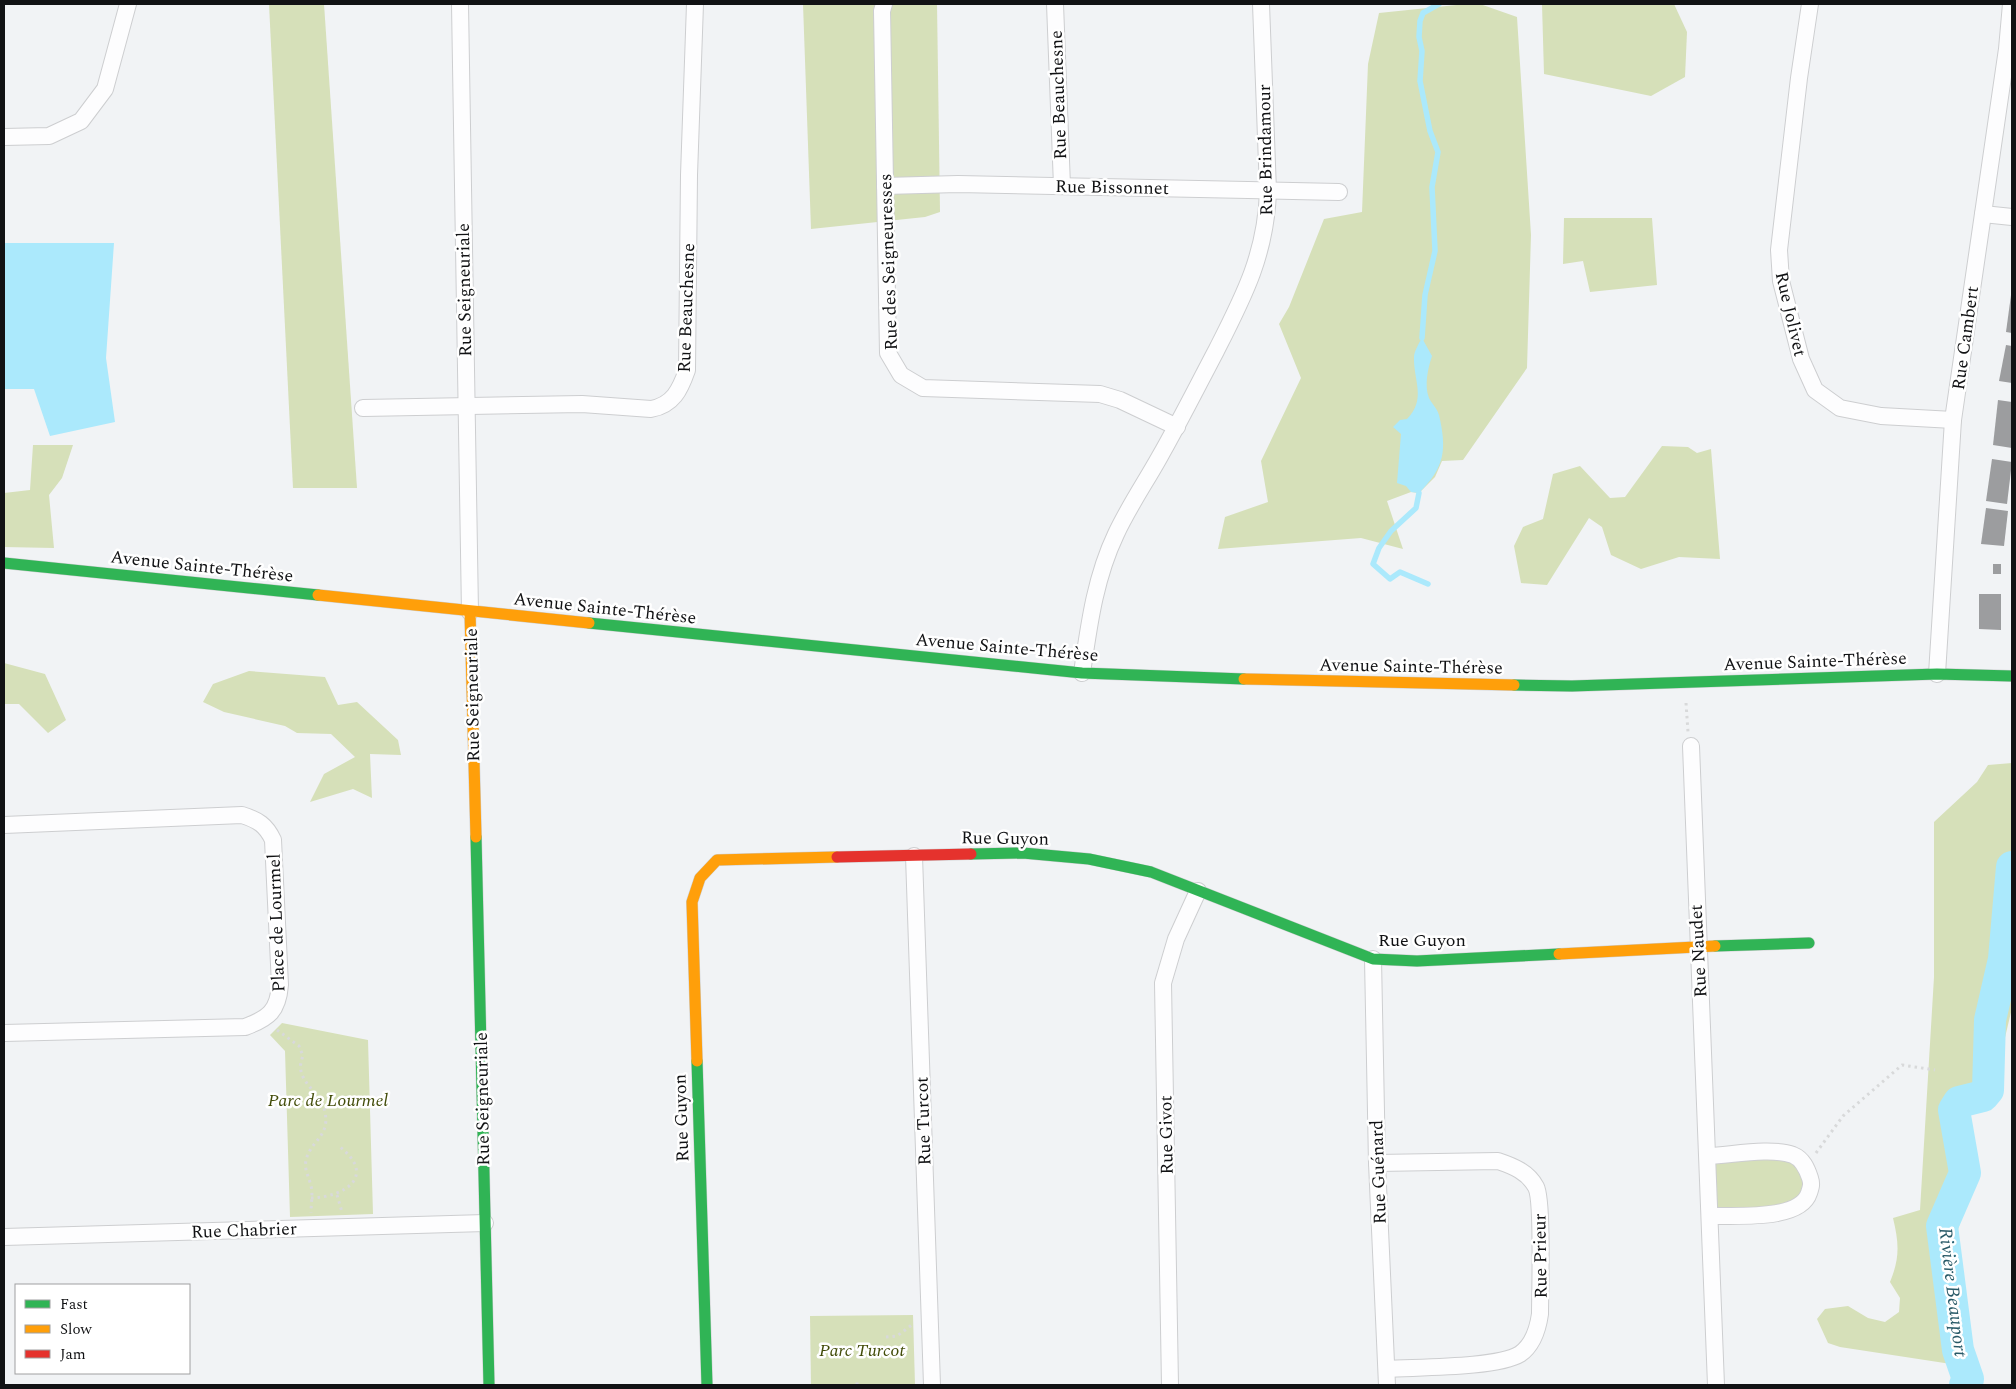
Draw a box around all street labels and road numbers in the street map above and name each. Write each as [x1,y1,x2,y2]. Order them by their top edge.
street label: Rue Beauchesne [1043,30,1074,160]
street label: Rue Brindamour [1251,84,1280,216]
street label: Rue des Seigneuresses [872,173,905,351]
street label: Rue Bissonnet [1055,173,1169,202]
street label: Rue Seigneuriale [450,223,479,357]
street label: Rue Beauchesne [671,243,702,373]
street label: Rue Jolivet [1768,269,1813,359]
street label: Rue Cambert [1945,284,1986,392]
street label: Avenue Sainte-Thérèse [109,543,295,590]
street label: Avenue Sainte-Thérèse [512,585,698,632]
street label: Avenue Sainte-Thérèse [914,626,1100,669]
street label: Rue Seigneuriale [458,628,487,762]
street label: Avenue Sainte-Thérèse [1723,645,1907,678]
street label: Avenue Sainte-Thérèse [1319,651,1503,682]
street label: Rue Guyon [961,824,1049,853]
street label: Place de Lourmel [261,853,292,993]
street label: Rue Naudet [1683,904,1714,998]
street label: Rue Guyon [1378,927,1466,954]
street label: Rue Seigneuriale [468,1032,497,1166]
street label: Rue Guyon [666,1074,697,1162]
street label: Rue Turcot [908,1076,939,1166]
street label: Rue Givot [1152,1095,1181,1175]
street label: Rue Guénard [1363,1119,1394,1225]
street label: Rue Prieur [1526,1213,1555,1299]
street label: Rue Chabrier [191,1215,298,1246]

